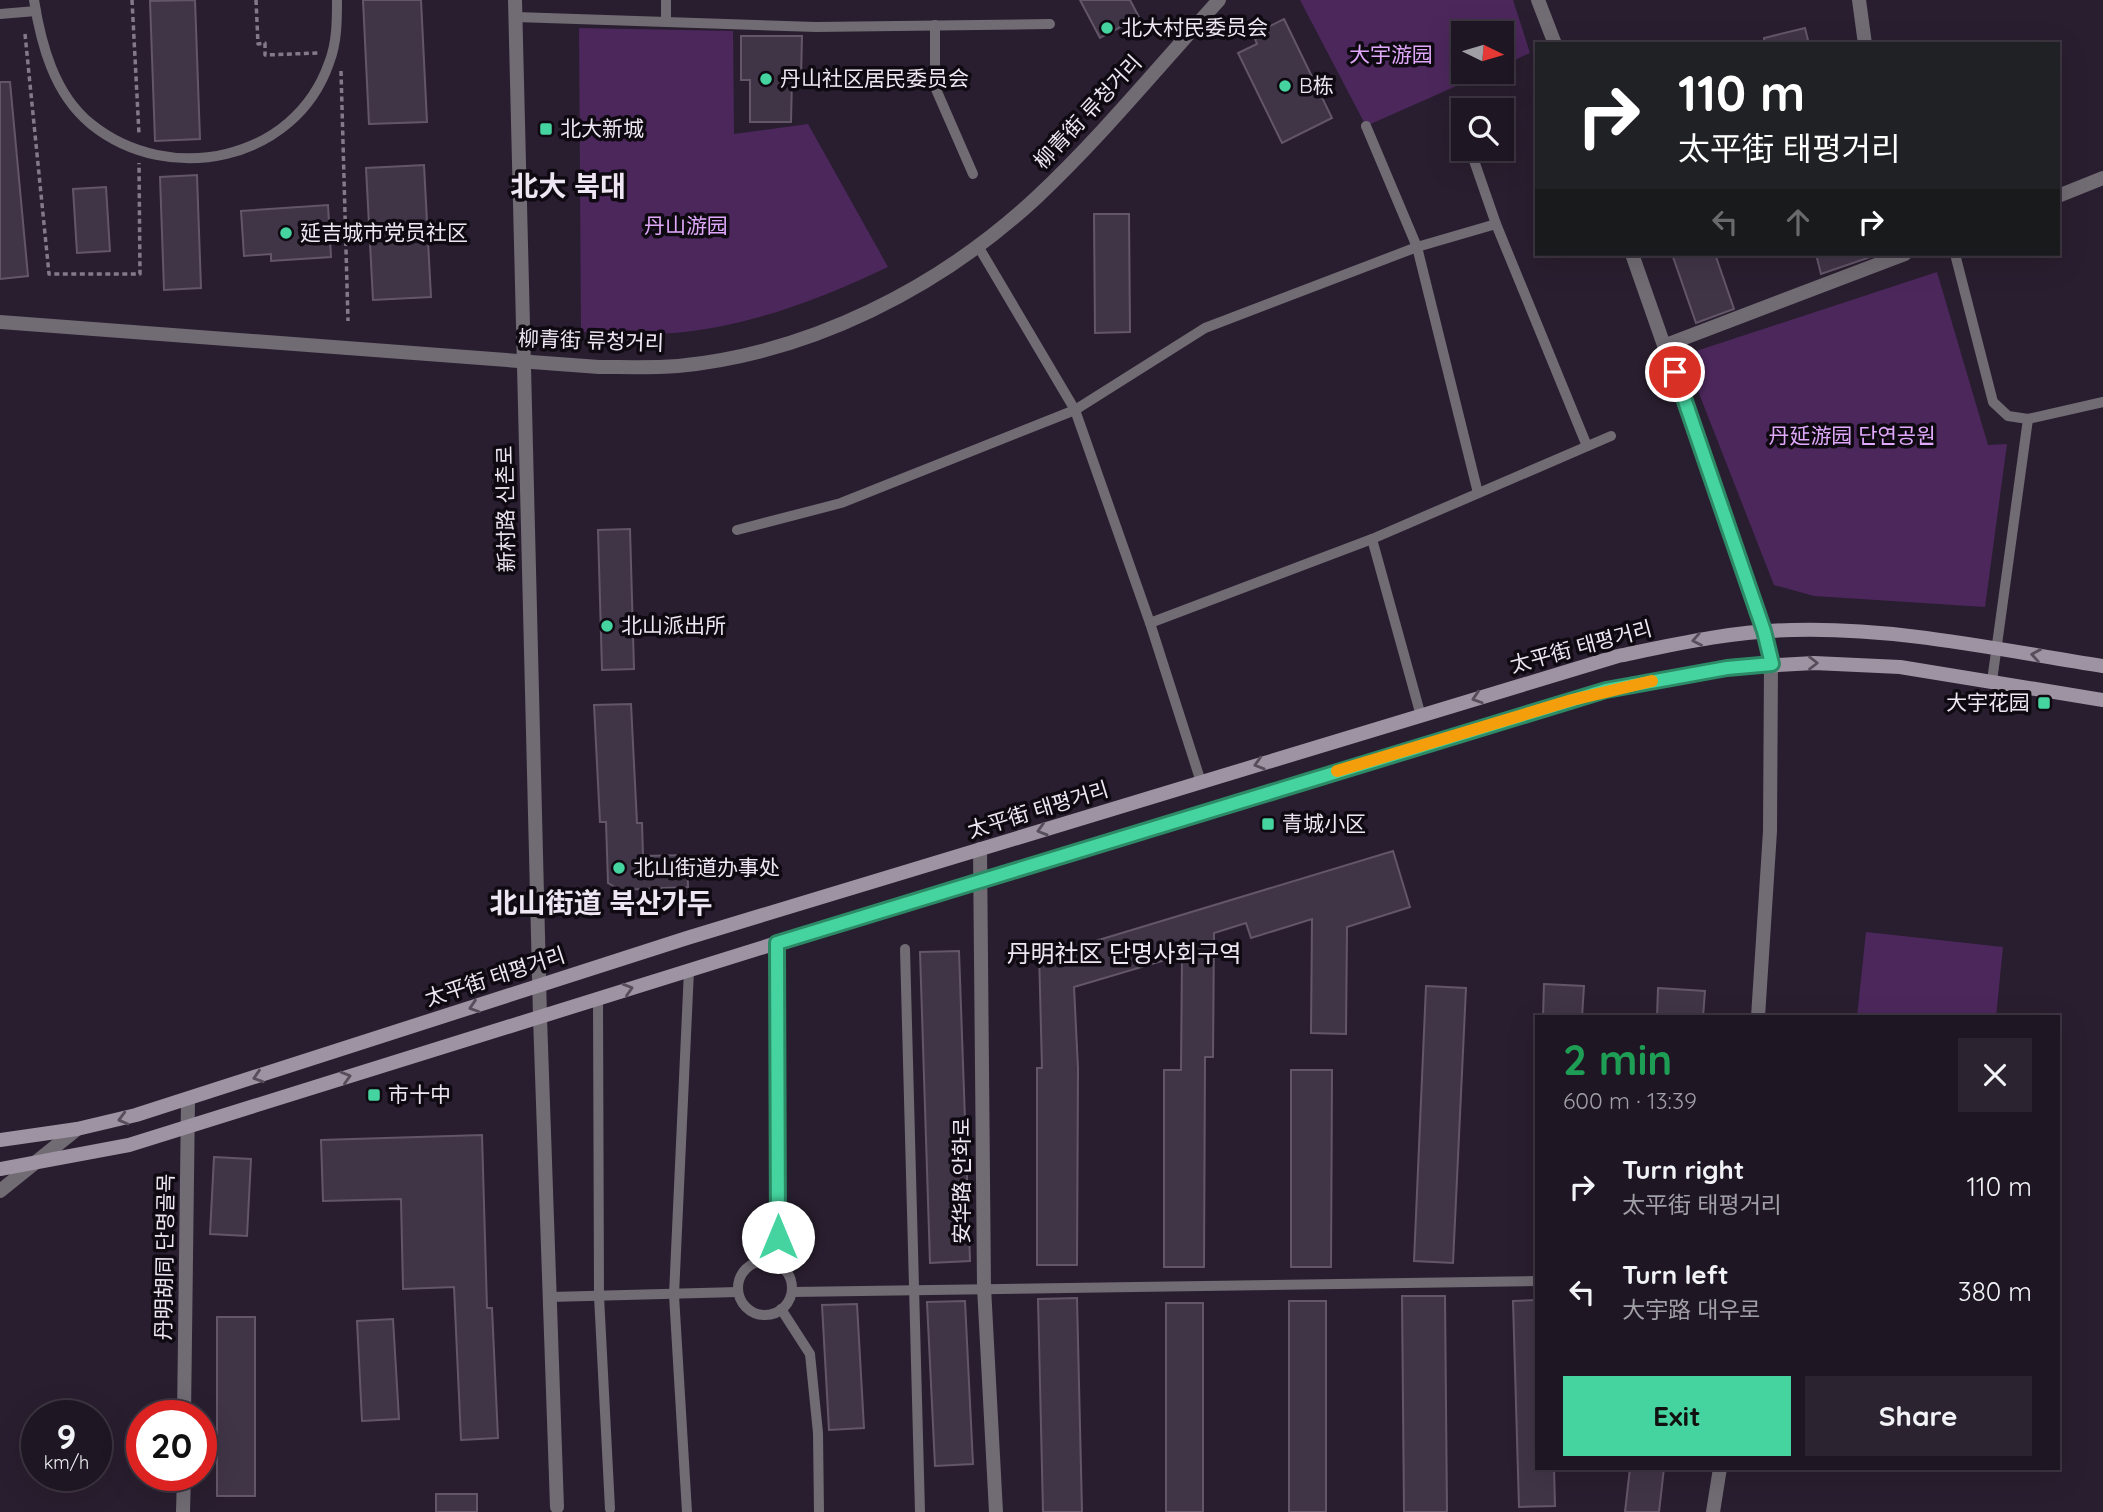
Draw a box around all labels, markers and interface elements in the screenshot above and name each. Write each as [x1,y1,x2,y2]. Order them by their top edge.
place label: 北大村民委员会 [1121,14,1268,40]
marker: 北大村民委员会 [1099,20,1115,36]
north arrow [1451,21,1514,84]
map controls [1451,21,1514,161]
park label: 大宇游园 [1349,41,1433,67]
street label: 柳青街 류청거리 [1028,49,1147,174]
text: 110 m [1678,62,1805,123]
place label: 丹山社区居民委员会 [780,65,969,91]
icon: right [1563,70,1654,161]
marker: 丹山社区居民委员会 [758,71,774,87]
place label: B栋 [1299,72,1334,98]
marker: B栋 [1277,78,1293,94]
button: search [1451,98,1514,161]
place label: 北大新城 [560,115,644,141]
marker: 北大新城 [538,121,554,137]
text: 太平街 태평거리 [1678,128,1901,168]
district label: 北大 북대 [510,168,626,203]
icon: left [1706,203,1744,241]
icon: ahead [1779,203,1817,241]
icon: right [1852,203,1890,241]
park label: 丹山游园 [644,212,728,238]
place label: 延吉城市党员社区 [300,219,468,245]
marker: 延吉城市党员社区 [278,225,294,241]
street label: 柳青街 류청거리 [518,324,664,356]
pin [1645,342,1705,402]
icon: arrive [1656,353,1694,391]
park label: 丹延游园 단연공원 [1768,422,1936,448]
street label: 新村路 신촌로 [491,445,519,573]
place label: 北山派出所 [621,612,726,638]
street label: 太平街 태평거리 [1507,615,1655,677]
marker: 北山派出所 [599,618,615,634]
one-way arrow [1691,632,1702,647]
one-way arrow [2030,648,2042,663]
one-way arrow [1808,655,1819,671]
one-way arrow [1471,689,1483,704]
place label: 大宇花园 [1946,689,2030,715]
marker: 大宇花园 [2036,695,2052,711]
one-way arrow [1254,756,1266,771]
street label: 太平街 태평거리 [964,775,1111,843]
place label: 青城小区 [1282,810,1366,836]
marker: 青城小区 [1260,816,1276,832]
one-way arrow [1036,822,1048,837]
place label: 北山街道办事处 [633,854,780,880]
marker: 北山街道办事处 [611,860,627,876]
district label: 北山街道 북산가두 [490,885,712,920]
district label: 丹明社区 단명사회구역 [1006,938,1242,968]
street label: 太平街 태평거리 [421,941,568,1011]
one-way arrow [621,983,634,997]
one-way arrow [468,999,481,1013]
text: 2 min [1563,1033,1672,1086]
button: close [1958,1038,2032,1112]
one-way arrow [252,1069,264,1083]
one-way arrow [340,1071,352,1085]
place label: 市十中 [388,1081,451,1107]
text: 600 m · 13:39 [1563,1086,1697,1115]
marker: 市十中 [366,1087,382,1103]
one-way arrow [117,1111,129,1125]
street label: 安华路 안화로 [948,1118,974,1244]
text: Turn right [1622,1153,1744,1186]
icon: right [1563,1168,1601,1206]
text: 110 m [1966,1170,2032,1203]
street label: 丹明胡同 단명골목 [150,1173,178,1341]
text: 太平街 태평거리 [1622,1190,1782,1219]
position arrow [741,1200,815,1274]
text: Turn left [1622,1258,1729,1291]
icon: left [1563,1273,1601,1311]
text: 380 m [1958,1275,2032,1308]
text: 大宇路 대우로 [1622,1295,1761,1324]
button: Exit [1563,1376,1791,1456]
button: Share [1805,1376,2032,1456]
speed limit sign: 20 [126,1400,217,1491]
text: 9 [57,1414,76,1458]
text: km/h [44,1451,89,1474]

